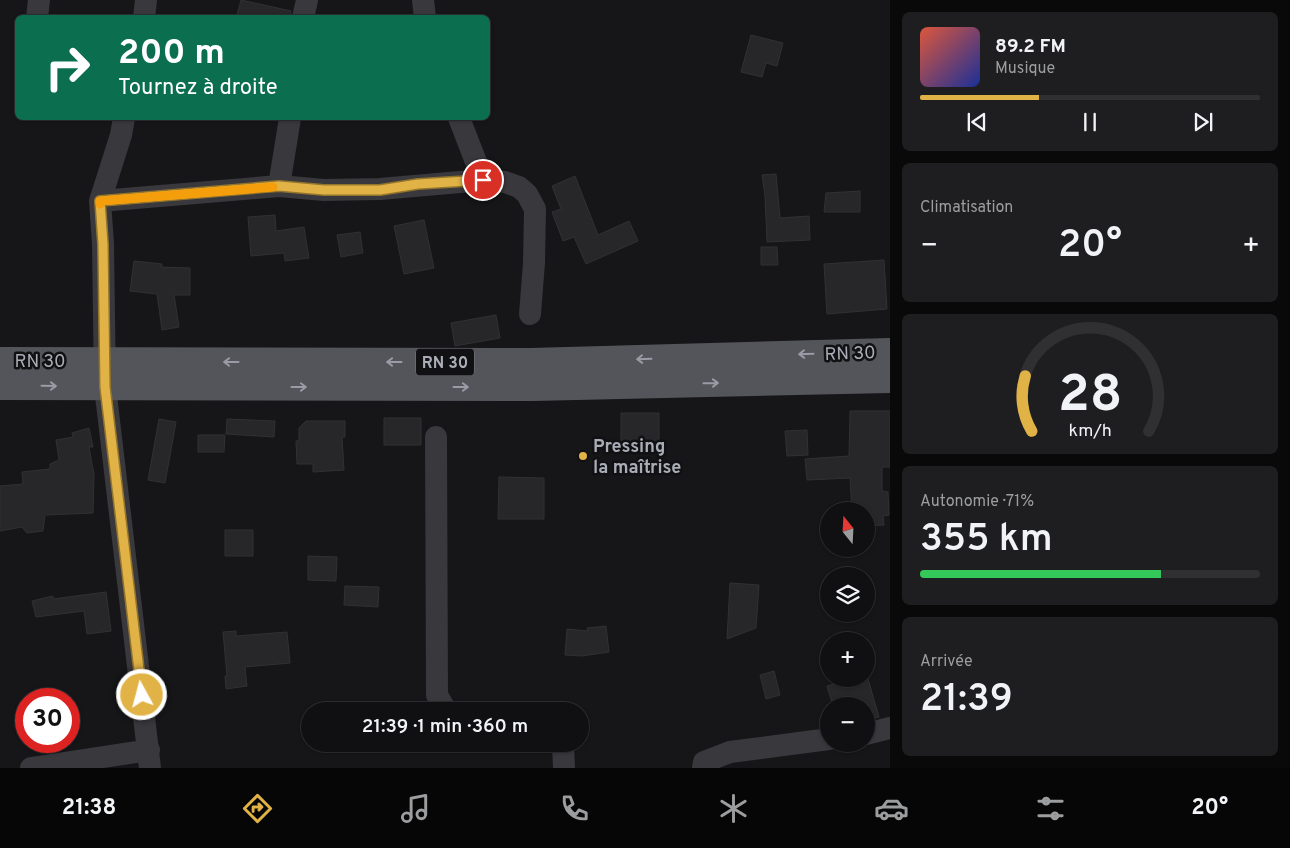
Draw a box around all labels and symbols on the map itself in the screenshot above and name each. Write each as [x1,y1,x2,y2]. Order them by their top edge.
pin [462,159,504,201]
street label: RN 30 [824,342,876,367]
road number: RN 30 [416,348,474,376]
one-way arrow [799,349,815,359]
street label: RN 30 [14,351,66,374]
one-way arrow [636,354,652,363]
one-way arrow [224,357,240,367]
one-way arrow [386,357,402,367]
one-way arrow [702,378,719,388]
one-way arrow [40,381,56,391]
one-way arrow [290,382,306,392]
one-way arrow [452,382,469,392]
place label: Pressing la maîtrise [593,436,681,480]
marker: Pressing la maîtrise [577,450,589,462]
north arrow [820,502,875,558]
position arrow [115,668,167,720]
speed limit sign: 30 [15,688,80,753]

